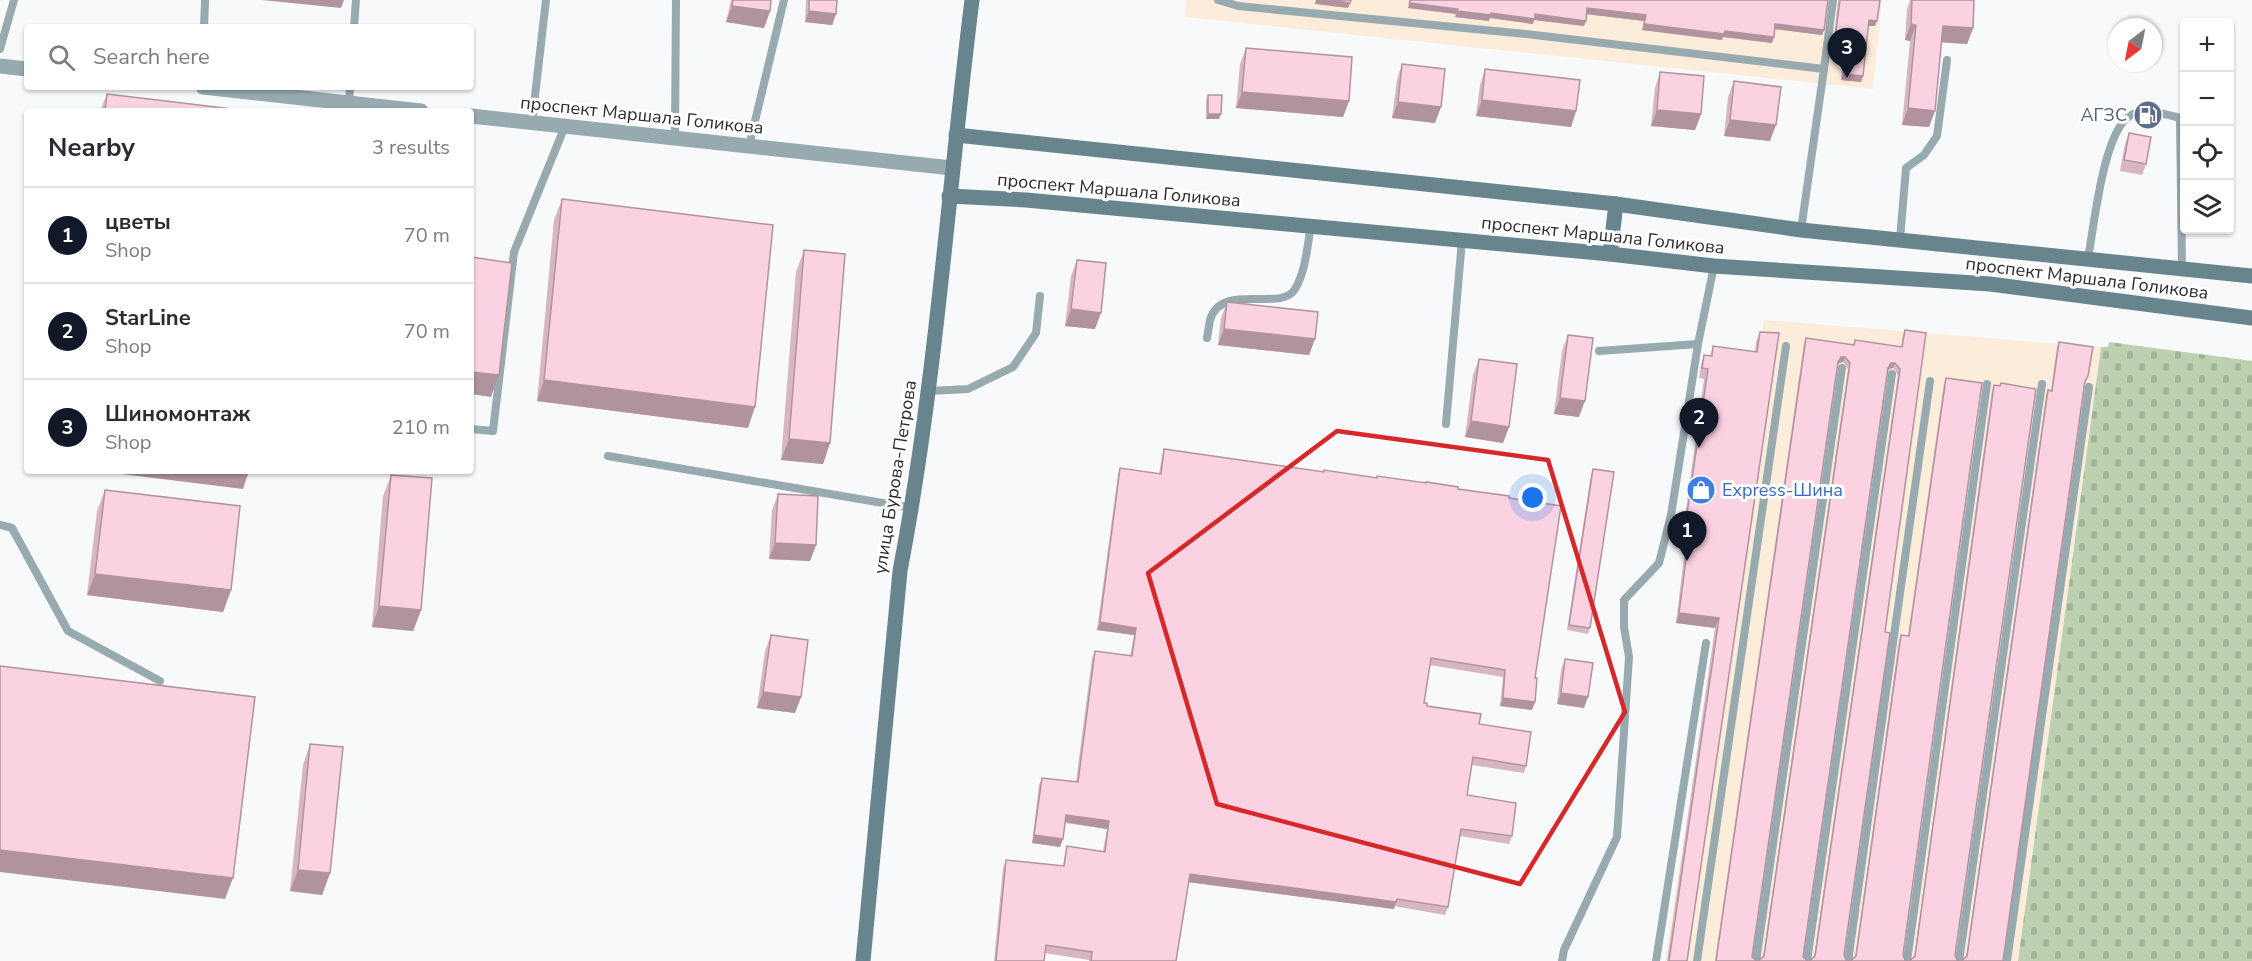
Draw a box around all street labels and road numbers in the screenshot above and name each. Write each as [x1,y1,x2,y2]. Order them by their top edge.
street label: проспект Маршала Голикова [519,90,765,140]
street label: проспект Маршала Голикова [996,167,1242,213]
street label: проспект Маршала Голикова [1480,210,1726,260]
street label: проспект Маршала Голикова [1964,251,2210,305]
street label: улица Бурова-Петрова [868,378,922,576]

